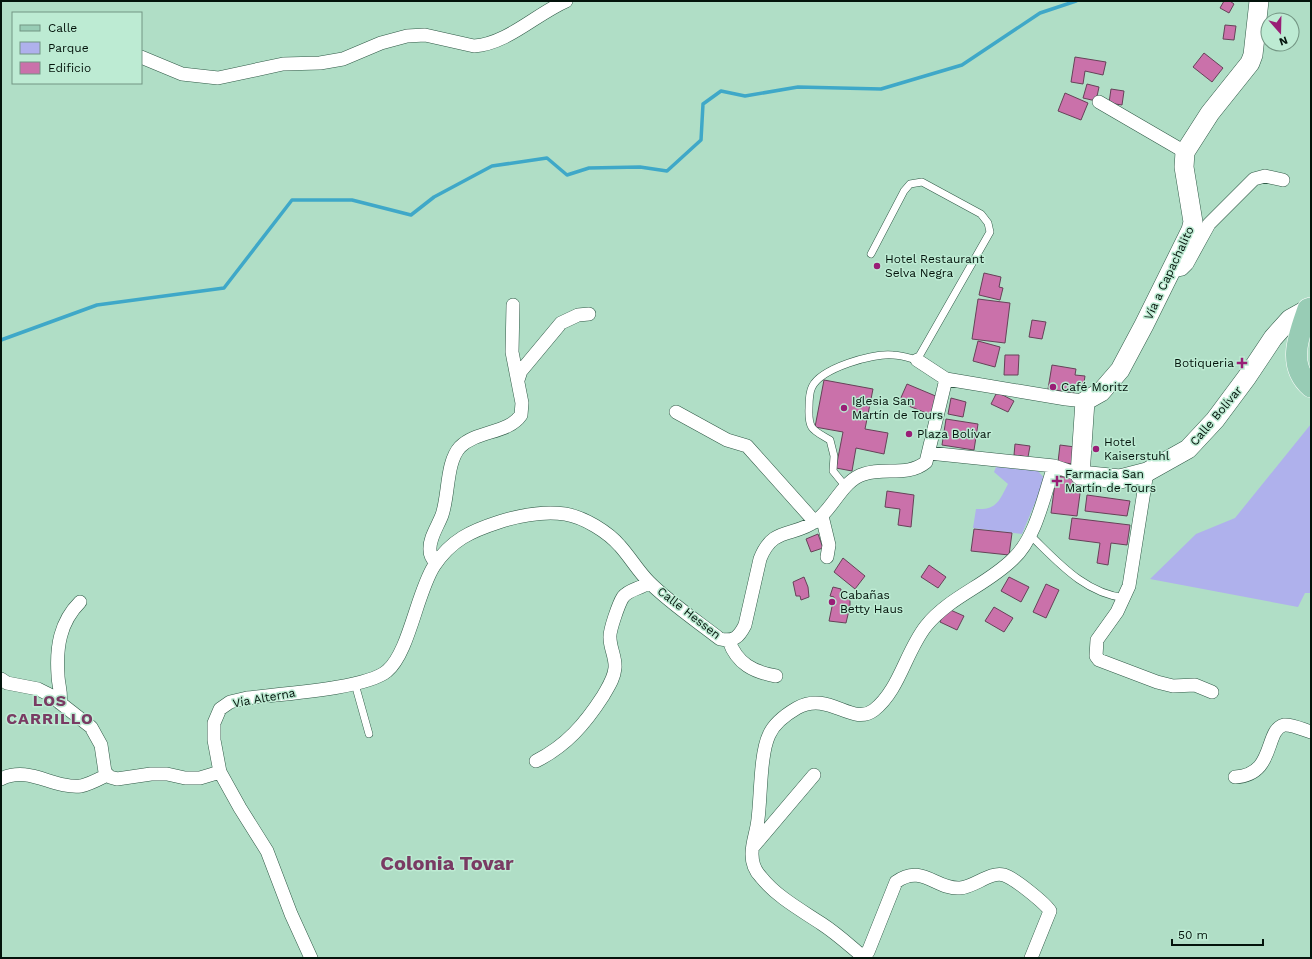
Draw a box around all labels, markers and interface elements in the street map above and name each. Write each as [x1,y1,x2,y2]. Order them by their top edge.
legend [12,12,142,84]
north arrow [1260,12,1300,52]
text: Calle [48,21,77,35]
text: N [1277,33,1289,48]
text: Parque [48,41,89,55]
text: Edificio [48,61,91,75]
street label: Vía a Capachalito [1141,224,1197,322]
place label: Hotel Restaurant Selva Negra [885,252,984,280]
marker: Hotel Restaurant Selva Negra [872,261,882,271]
place label: Botiqueria [1174,356,1234,370]
marker: Botiqueria [1237,358,1247,368]
place label: Café Moritz [1061,380,1128,394]
marker: Café Moritz [1048,382,1058,392]
street label: Calle Bolívar [1187,383,1245,448]
place label: Iglesia San Martín de Tours [852,394,943,422]
marker: Iglesia San Martín de Tours [839,403,849,413]
place label: Plaza Bolívar [917,427,992,441]
marker: Plaza Bolívar [904,429,914,439]
place label: Hotel Kaiserstuhl [1104,435,1170,463]
marker: Hotel Kaiserstuhl [1091,444,1101,454]
place label: Farmacia San Martín de Tours [1065,467,1156,495]
marker: Farmacia San Martín de Tours [1052,476,1062,486]
street label: Calle Hessen [655,584,723,642]
place label: Cabañas Betty Haus [840,588,903,616]
marker: Cabañas Betty Haus [827,597,837,607]
street label: Vía Alterna [232,686,297,710]
district label: LOS CARRILLO [6,691,94,728]
district label: Colonia Tovar [380,851,514,875]
scale bar [1172,921,1263,947]
text: 50 m [1178,928,1208,942]

